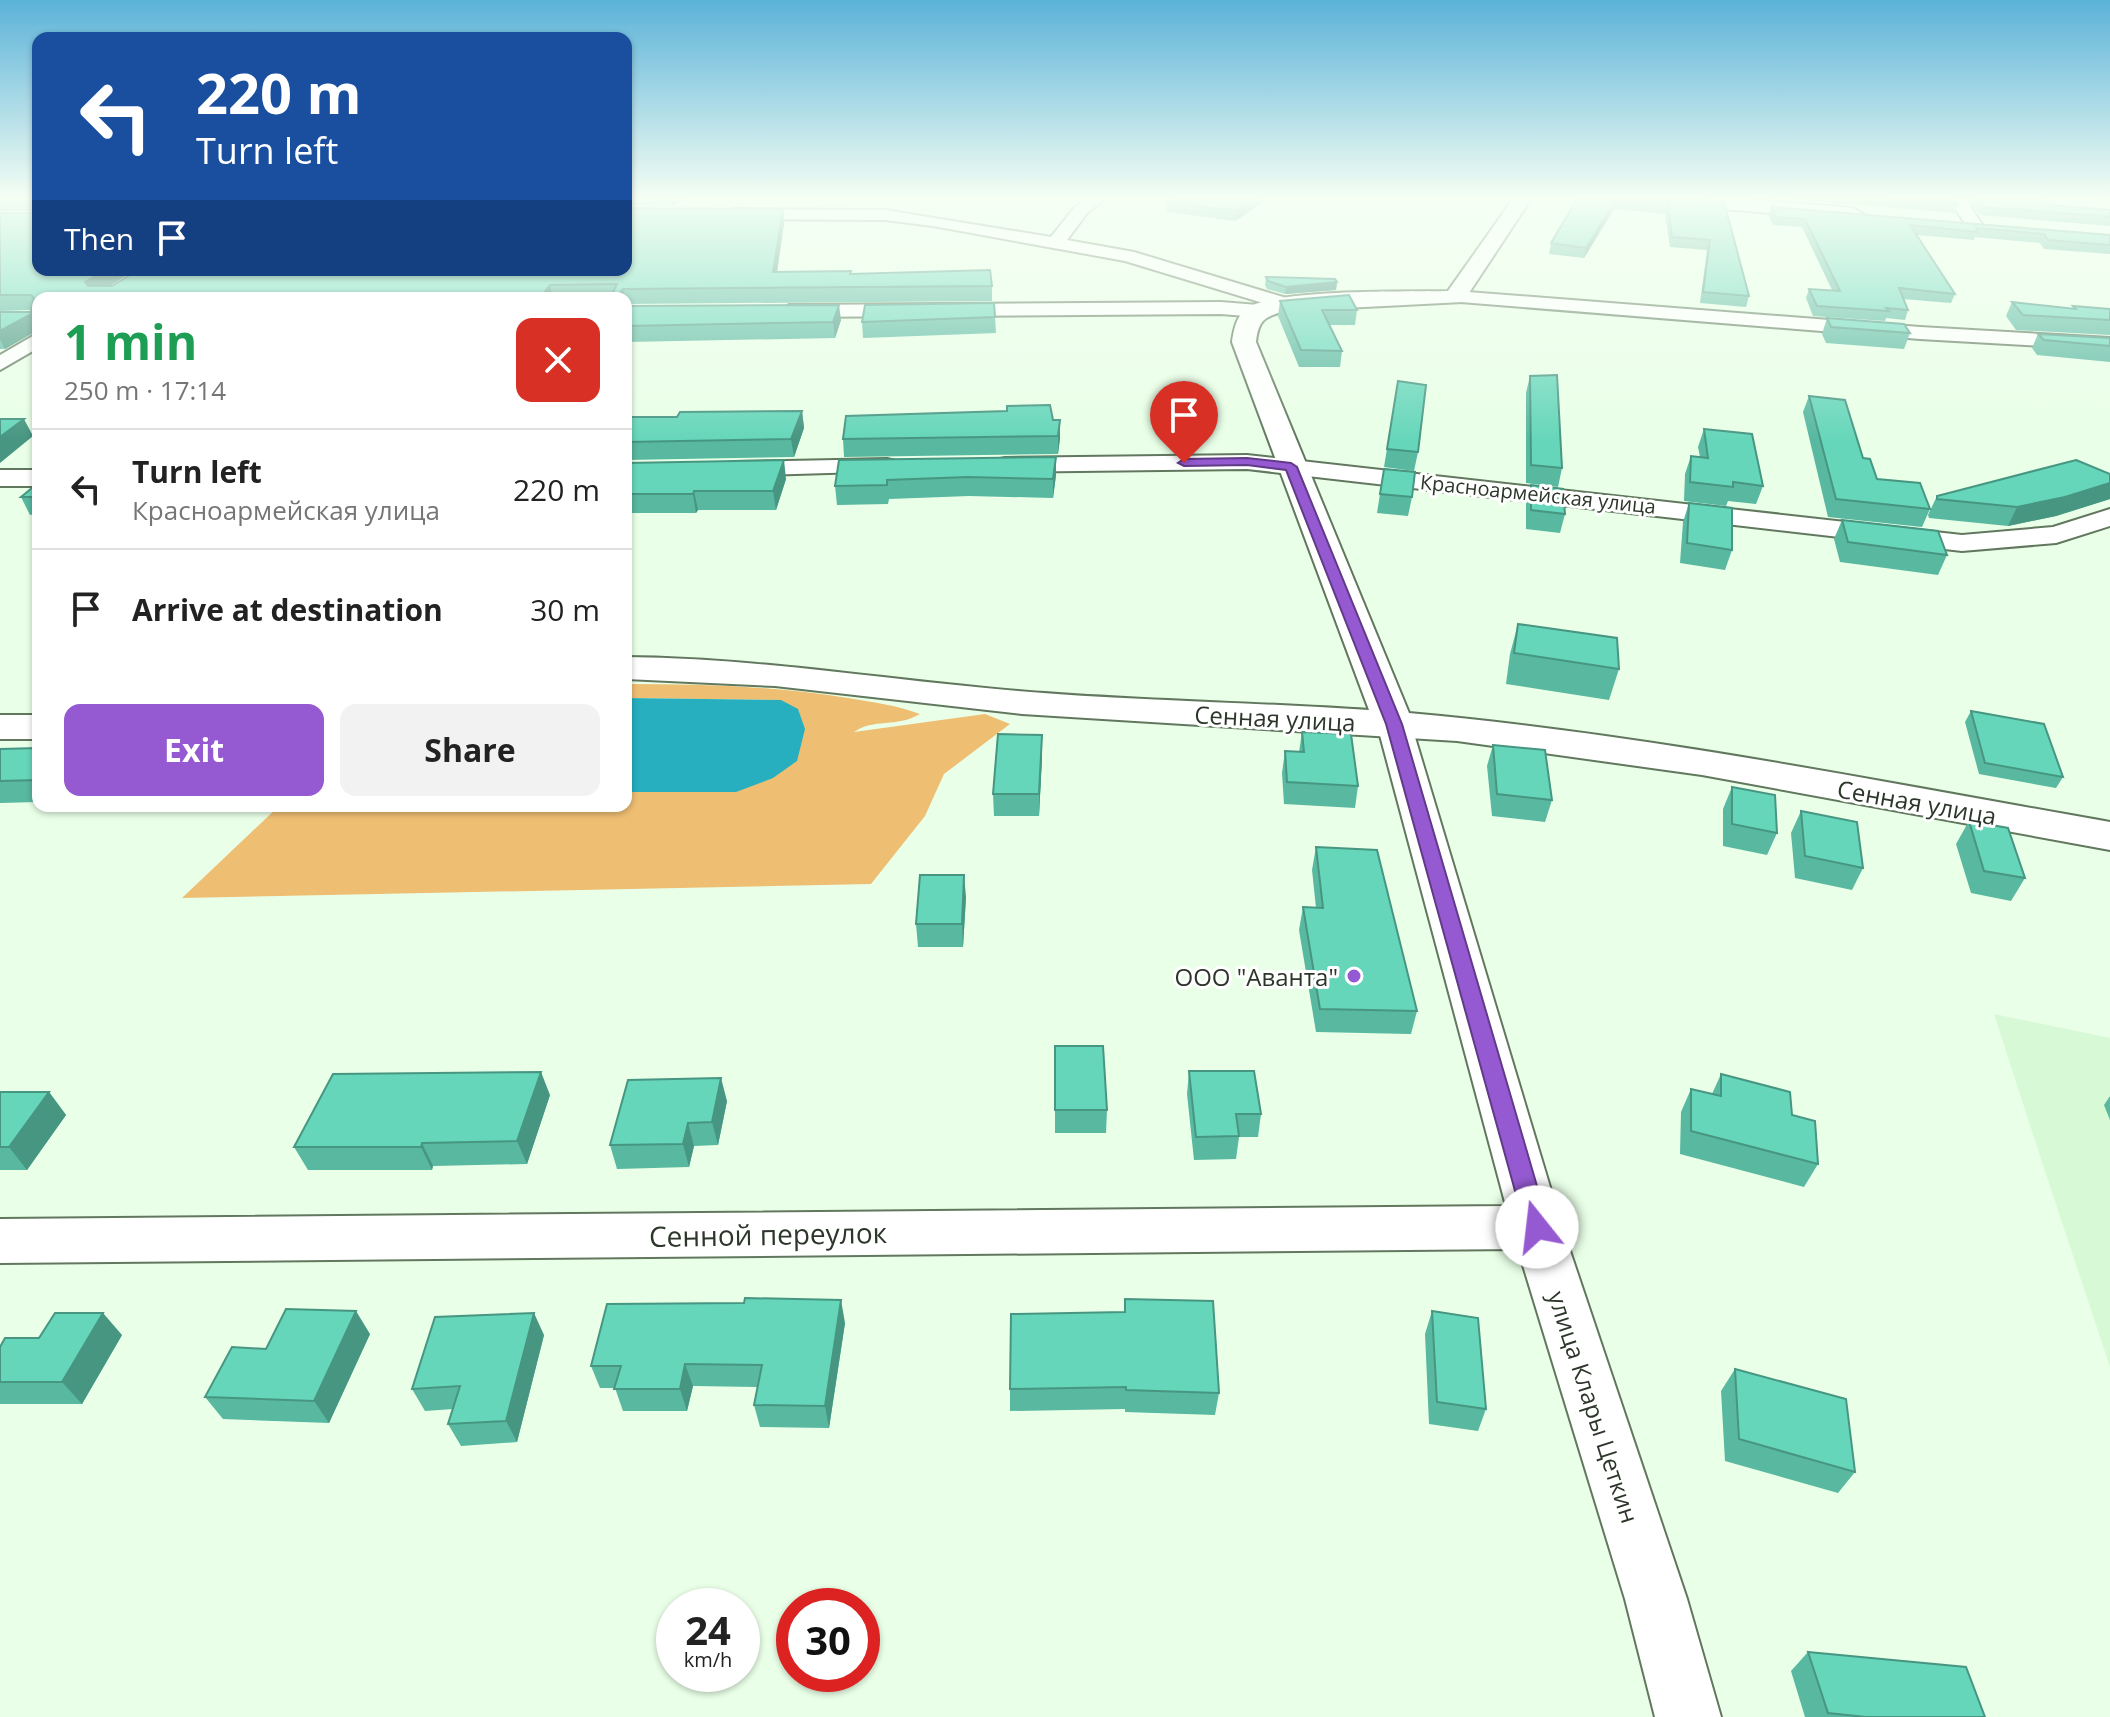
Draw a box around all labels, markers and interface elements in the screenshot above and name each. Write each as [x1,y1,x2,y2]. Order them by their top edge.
text: 220 m [196,54,362,130]
icon: left [64,64,168,168]
text: Turn left [196,126,338,175]
icon: arrive [150,216,194,260]
text: Then [64,218,134,259]
text: 1 min [64,309,197,374]
button: close [516,318,600,402]
text: 250 m · 17:14 [64,372,226,408]
pin [1150,381,1218,463]
icon: arrive [1162,393,1206,437]
text: Turn left [132,451,262,492]
icon: left [64,467,108,511]
street label: Красноармейская улица [1419,468,1657,520]
text: 220 m [513,469,600,510]
text: Красноармейская улица [132,492,440,528]
icon: arrive [64,587,108,631]
text: Arrive at destination [132,589,443,630]
text: 30 m [530,589,600,630]
street label: Сенная улица [1194,697,1356,739]
button: Exit [64,704,324,796]
button: Share [340,704,600,796]
street label: Сенная улица [1835,772,1999,832]
place label: ООО "Аванта" [1175,960,1338,993]
marker: ООО "Аванта" [1345,967,1363,985]
position arrow [1495,1185,1579,1269]
street label: Сенной переулок [649,1213,888,1255]
street label: улица Клары Цеткин [1541,1287,1647,1527]
speed limit sign: 30 [776,1588,880,1692]
text: 24 [685,1602,731,1657]
text: km/h [684,1646,732,1673]

